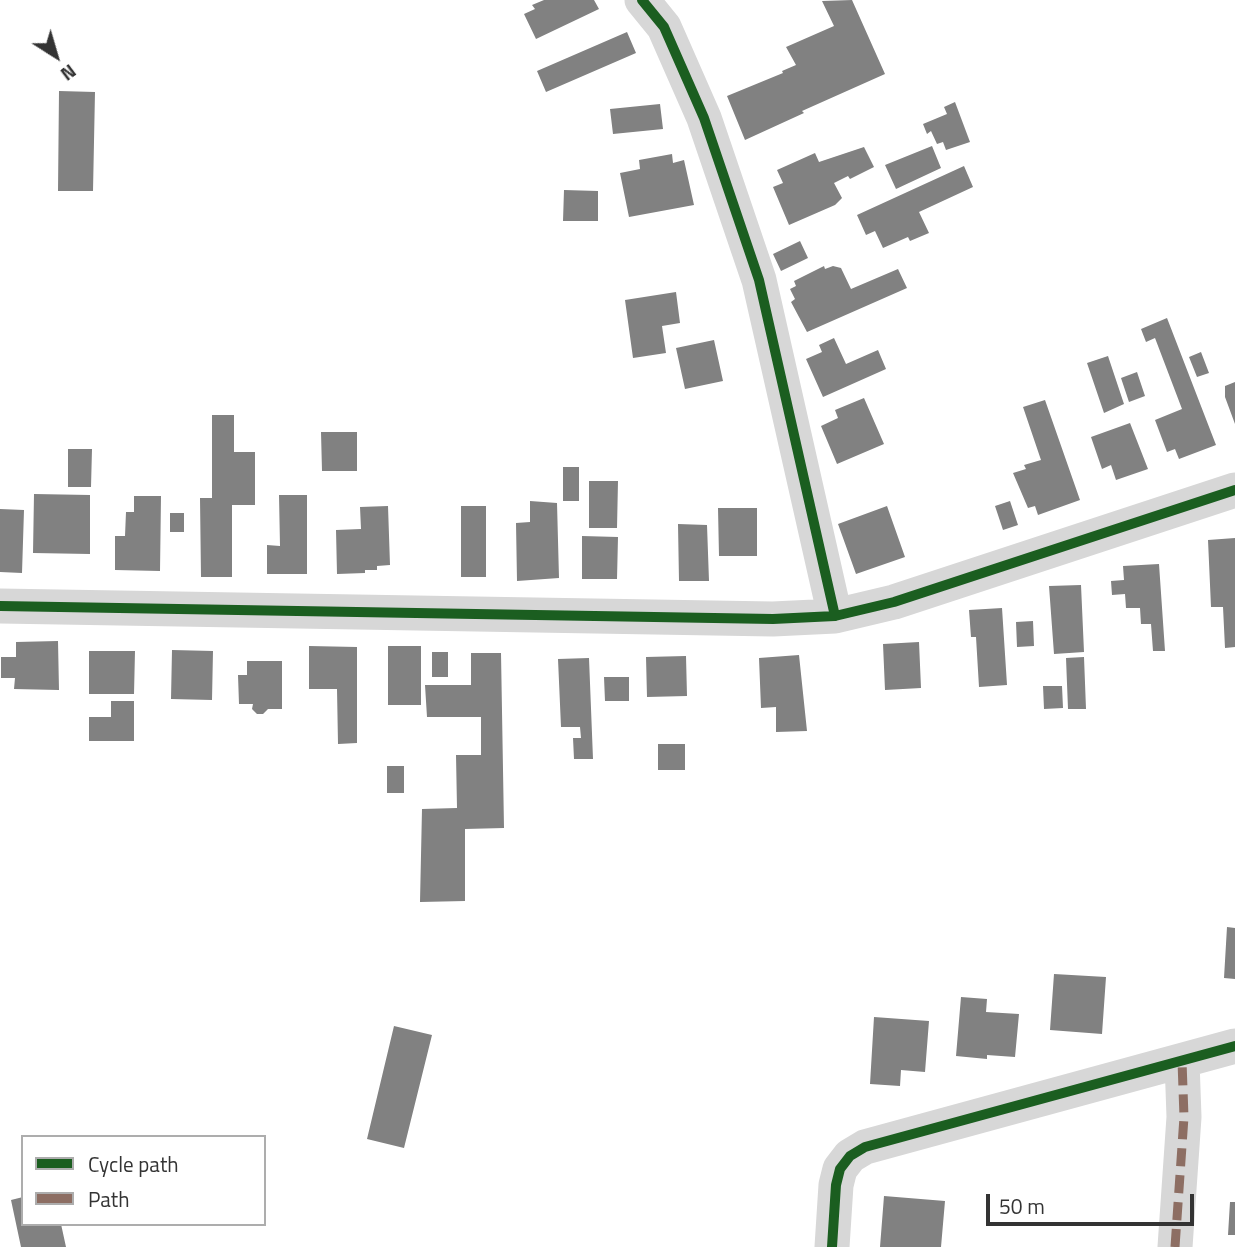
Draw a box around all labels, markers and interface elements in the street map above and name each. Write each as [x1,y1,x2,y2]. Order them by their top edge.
north arrow [21,21,91,91]
text: N [55,58,83,89]
legend [21,1135,266,1226]
text: Cycle path [88,1148,179,1180]
scale bar [990,1180,1198,1224]
text: Path [88,1183,130,1215]
text: 50 m [999,1190,1045,1222]

